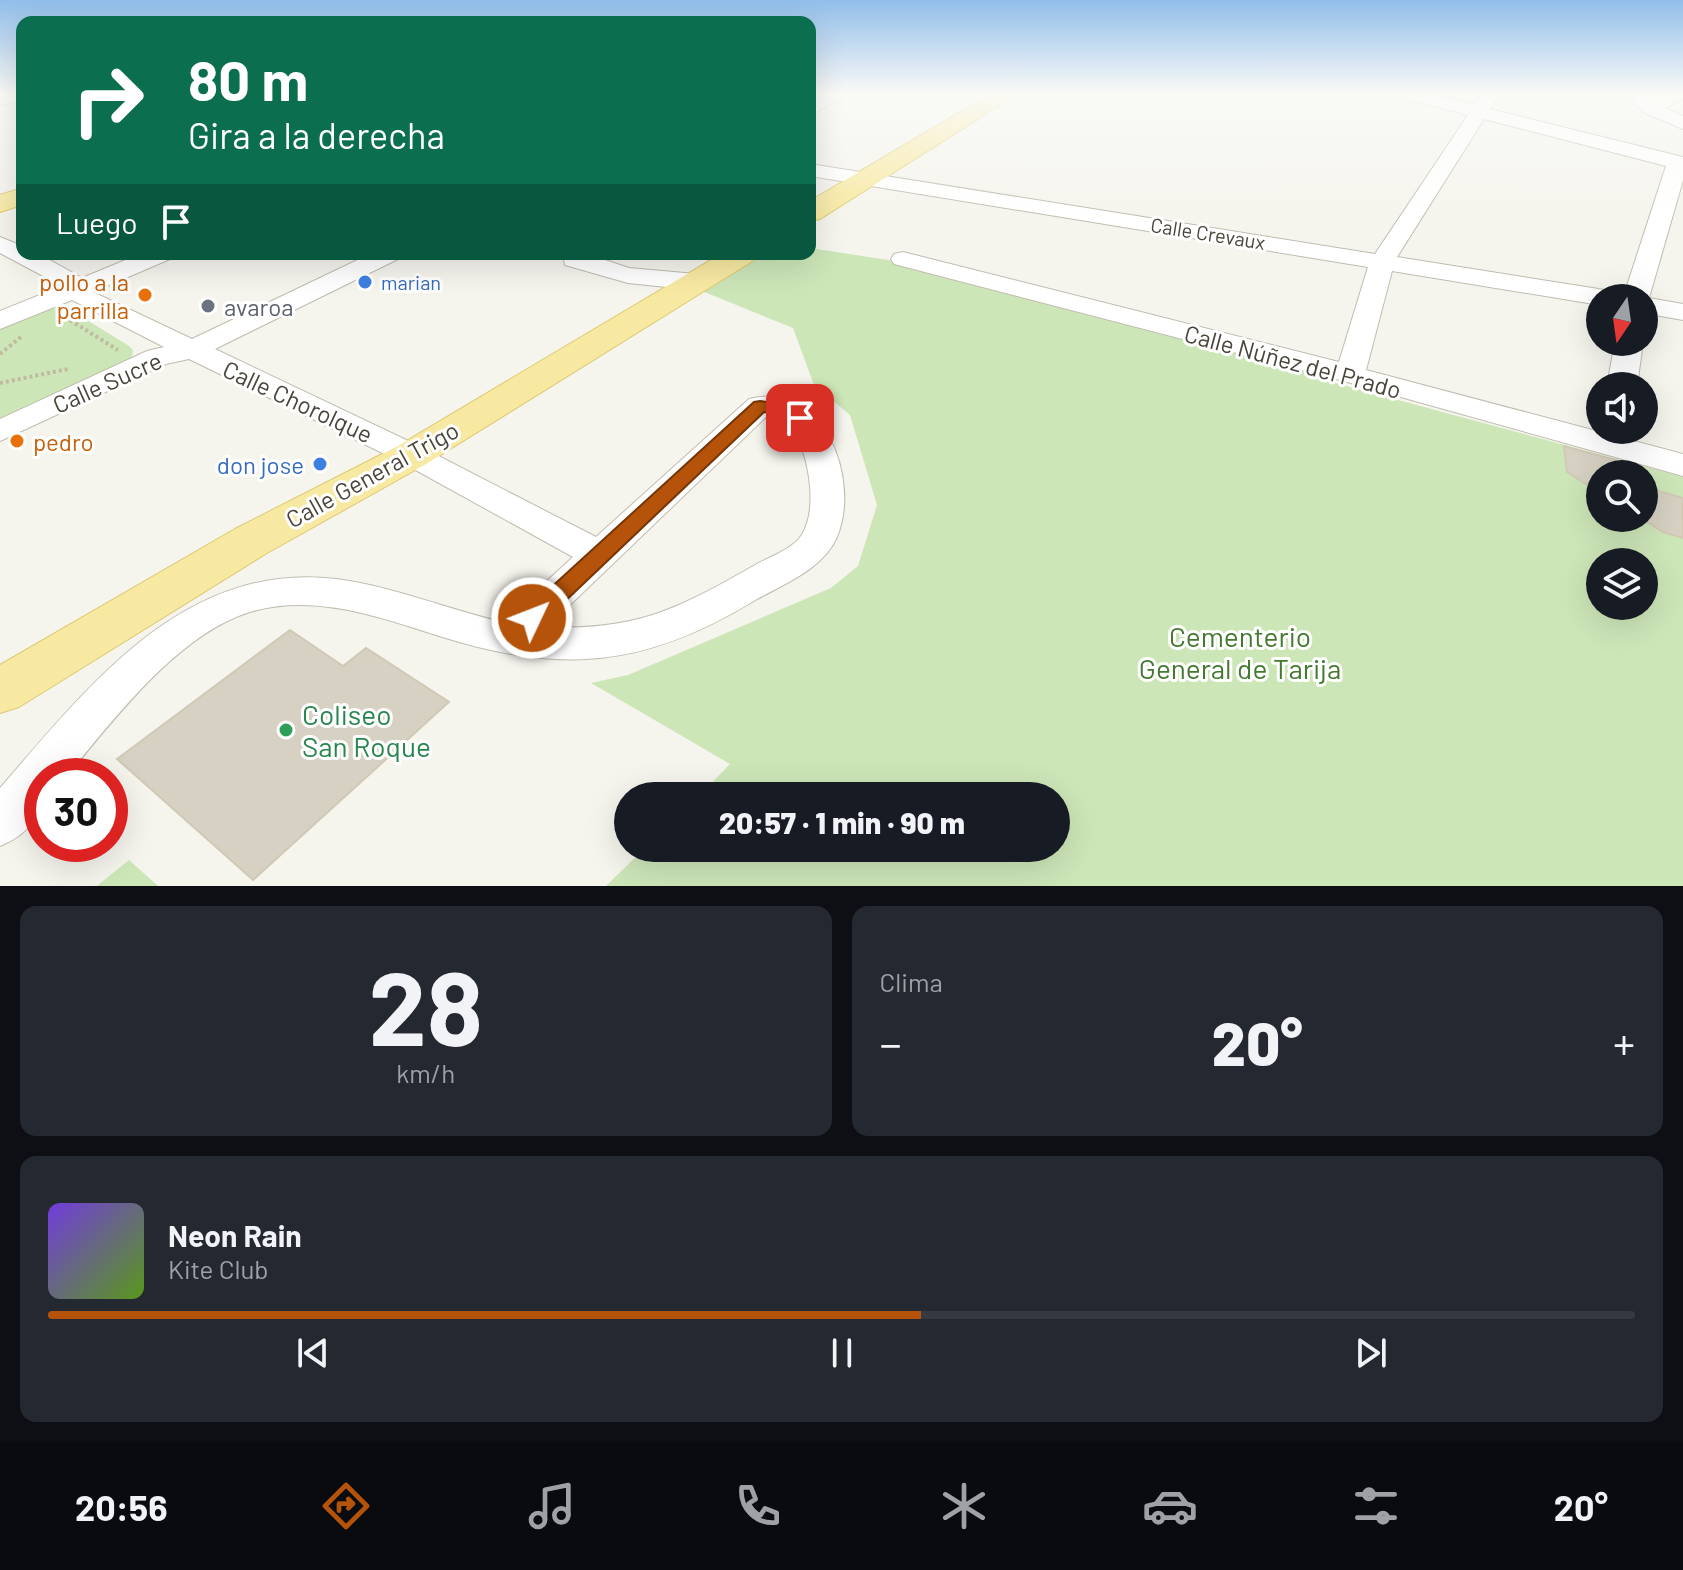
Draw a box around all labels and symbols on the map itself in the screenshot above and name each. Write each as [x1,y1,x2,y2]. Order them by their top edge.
street label: Calle Crevaux [1149,212,1267,254]
place label: pollo a la parrilla [39,267,129,324]
place label: marian [381,270,441,294]
marker: marian [356,273,374,291]
north arrow [1586,284,1658,356]
marker: pollo a la parrilla [136,286,154,304]
place label: avaroa [224,292,293,321]
marker: avaroa [199,297,217,315]
street label: Calle Núñez del Prado [1181,318,1405,404]
street label: Calle Sucre [48,345,166,419]
street label: Calle Chorolque [219,354,377,448]
pin [766,384,834,452]
street label: Calle General Trigo [281,415,463,533]
place label: pedro [33,427,94,456]
marker: pedro [8,432,26,450]
place label: don jose [217,450,304,479]
marker: don jose [311,455,329,473]
position arrow [490,576,574,660]
park label: Cementerio General de Tarija [1139,619,1341,685]
place label: Coliseo San Roque [302,697,431,763]
marker: Coliseo San Roque [277,721,295,739]
speed limit sign: 30 [24,758,128,862]

